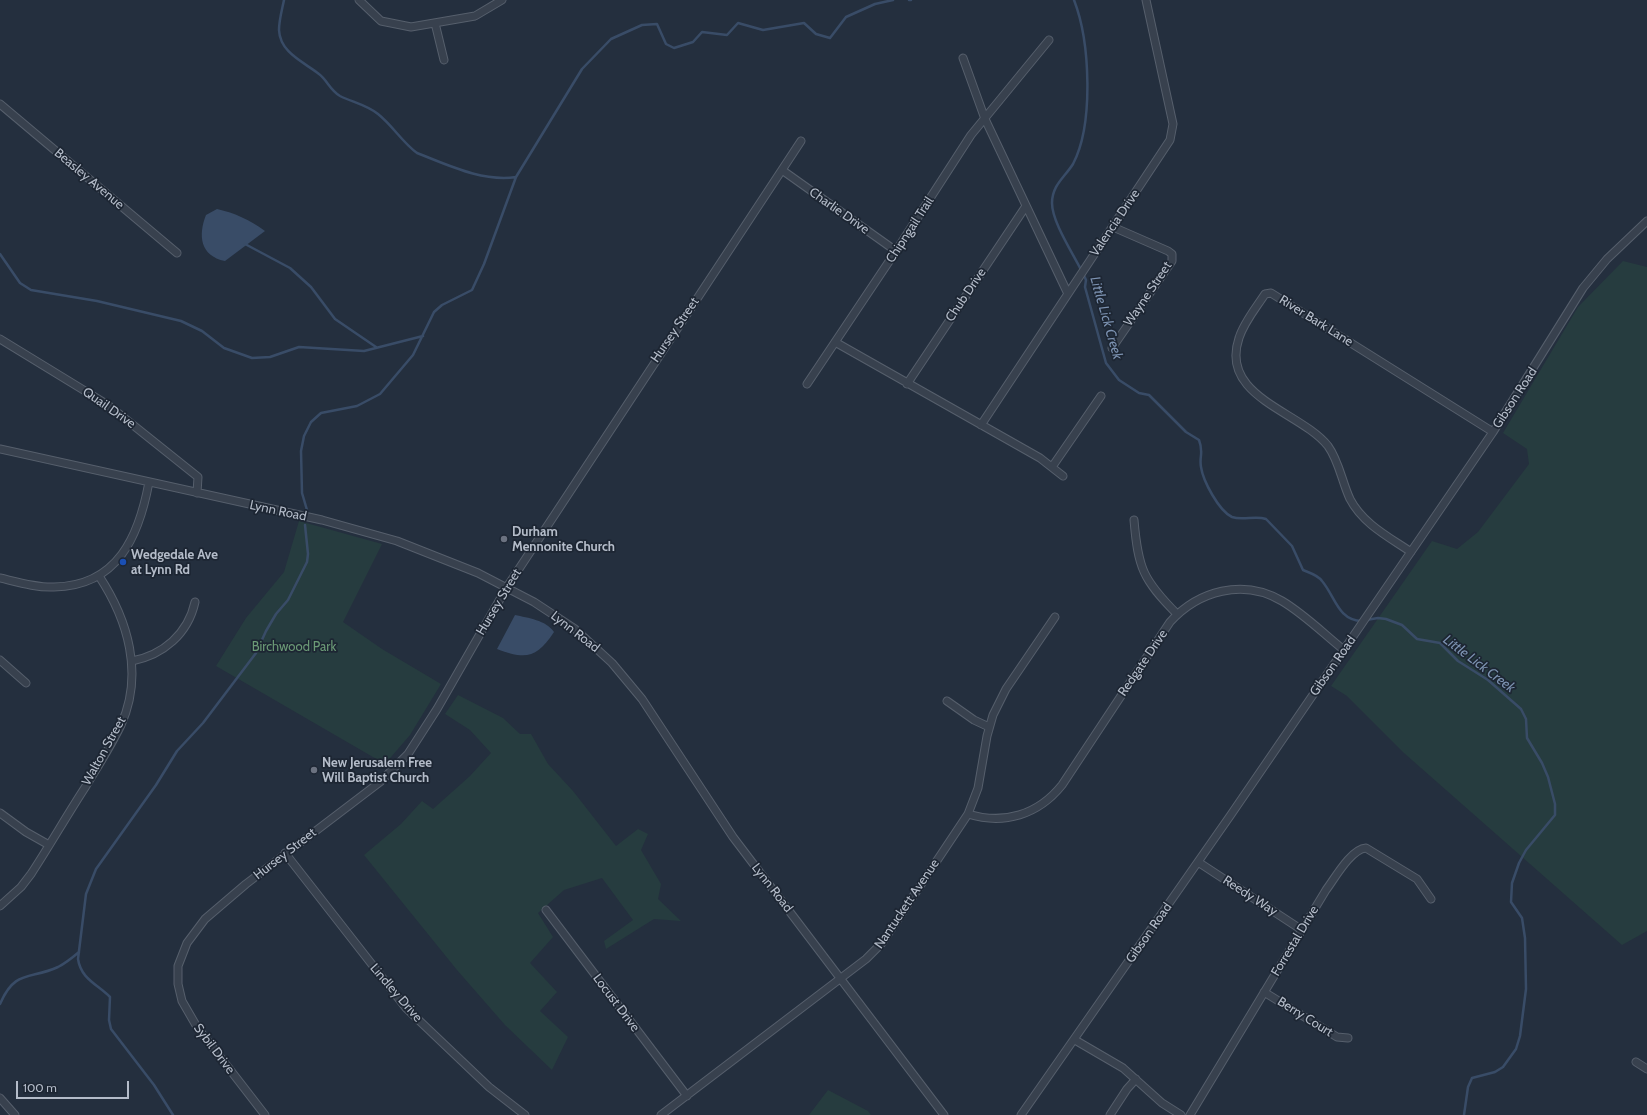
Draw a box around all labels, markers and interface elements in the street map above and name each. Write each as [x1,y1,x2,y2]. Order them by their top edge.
street label: Beasley Avenue [51,145,127,213]
street label: Charlie Drive [806,185,872,237]
street label: Valencia Drive [1087,186,1143,260]
street label: Chipngail Trail [883,194,937,266]
street label: Wayne Street [1121,259,1175,329]
street label: Chub Drive [942,265,990,325]
water label: Little Lick Creek [1086,275,1126,361]
street label: River Bark Lane [1276,292,1356,350]
street label: Hursey Street [648,295,702,365]
street label: Gibson Road [1490,365,1540,431]
street label: Quail Drive [80,384,138,432]
street label: Lynn Road [248,497,308,525]
place label: Durham Mennonite Church [512,524,615,555]
marker: Durham Mennonite Church [499,534,509,544]
place label: Wedgedale Ave at Lynn Rd [131,547,218,578]
marker: Wedgedale Ave at Lynn Rd [118,557,128,567]
street label: Hursey Street [473,566,525,638]
street label: Lynn Road [547,608,603,656]
street label: Redgate Drive [1115,627,1171,699]
water label: Little Lick Creek [1440,632,1518,696]
street label: Gibson Road [1307,633,1359,699]
park label: Birchwood Park [252,639,336,655]
street label: Walton Street [79,714,129,788]
place label: New Jerusalem Free Will Baptist Church [322,755,432,786]
marker: New Jerusalem Free Will Baptist Church [309,765,319,775]
street label: Hursey Street [251,825,319,883]
street label: Nantuckett Avenue [871,856,943,952]
street label: Lynn Road [748,860,796,916]
street label: Reedy Way [1220,873,1280,919]
street label: Gibson Road [1123,900,1175,966]
street label: Forrestal Drive [1268,903,1322,979]
street label: Lindley Drive [366,961,426,1025]
street label: Locust Drive [589,971,643,1035]
street label: Berry Court [1274,994,1336,1040]
street label: Sybil Drive [190,1021,238,1077]
scale bar [18,1073,131,1099]
text: 100 m [23,1080,57,1095]

